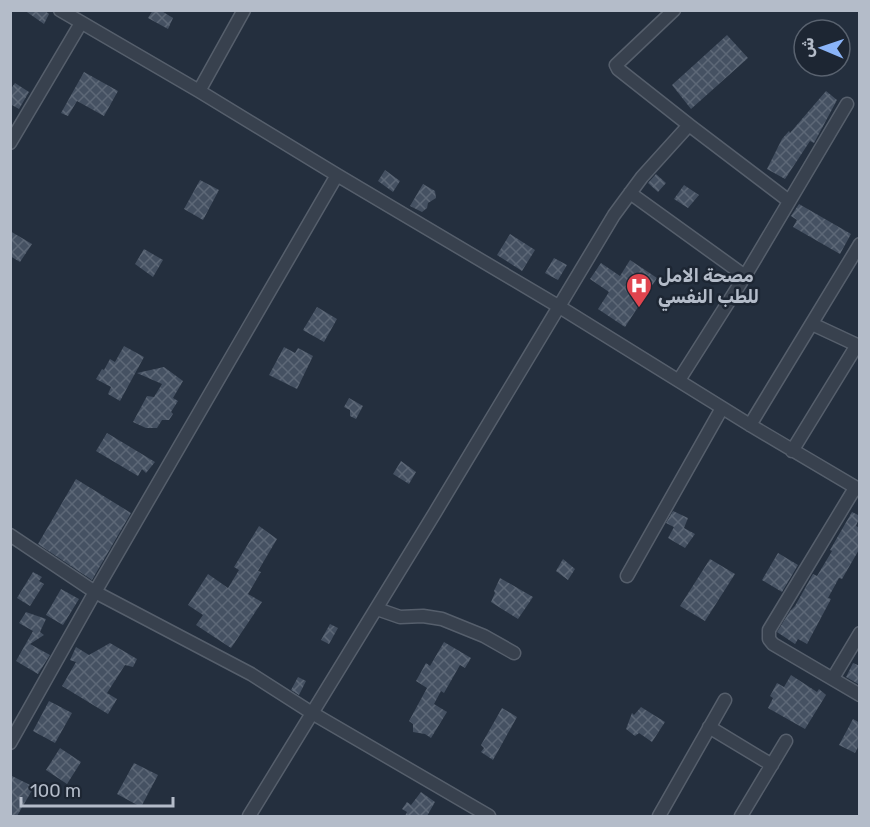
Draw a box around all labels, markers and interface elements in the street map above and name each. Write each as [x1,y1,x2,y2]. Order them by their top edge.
north arrow [792,18,852,78]
text: ش [798,37,817,58]
place label: مصحة الامل للطب النفسي [658,265,759,311]
hospital icon: مصحة الامل للطب النفسي [624,271,654,309]
scale bar [21,770,172,808]
text: 100 m [30,780,81,802]

